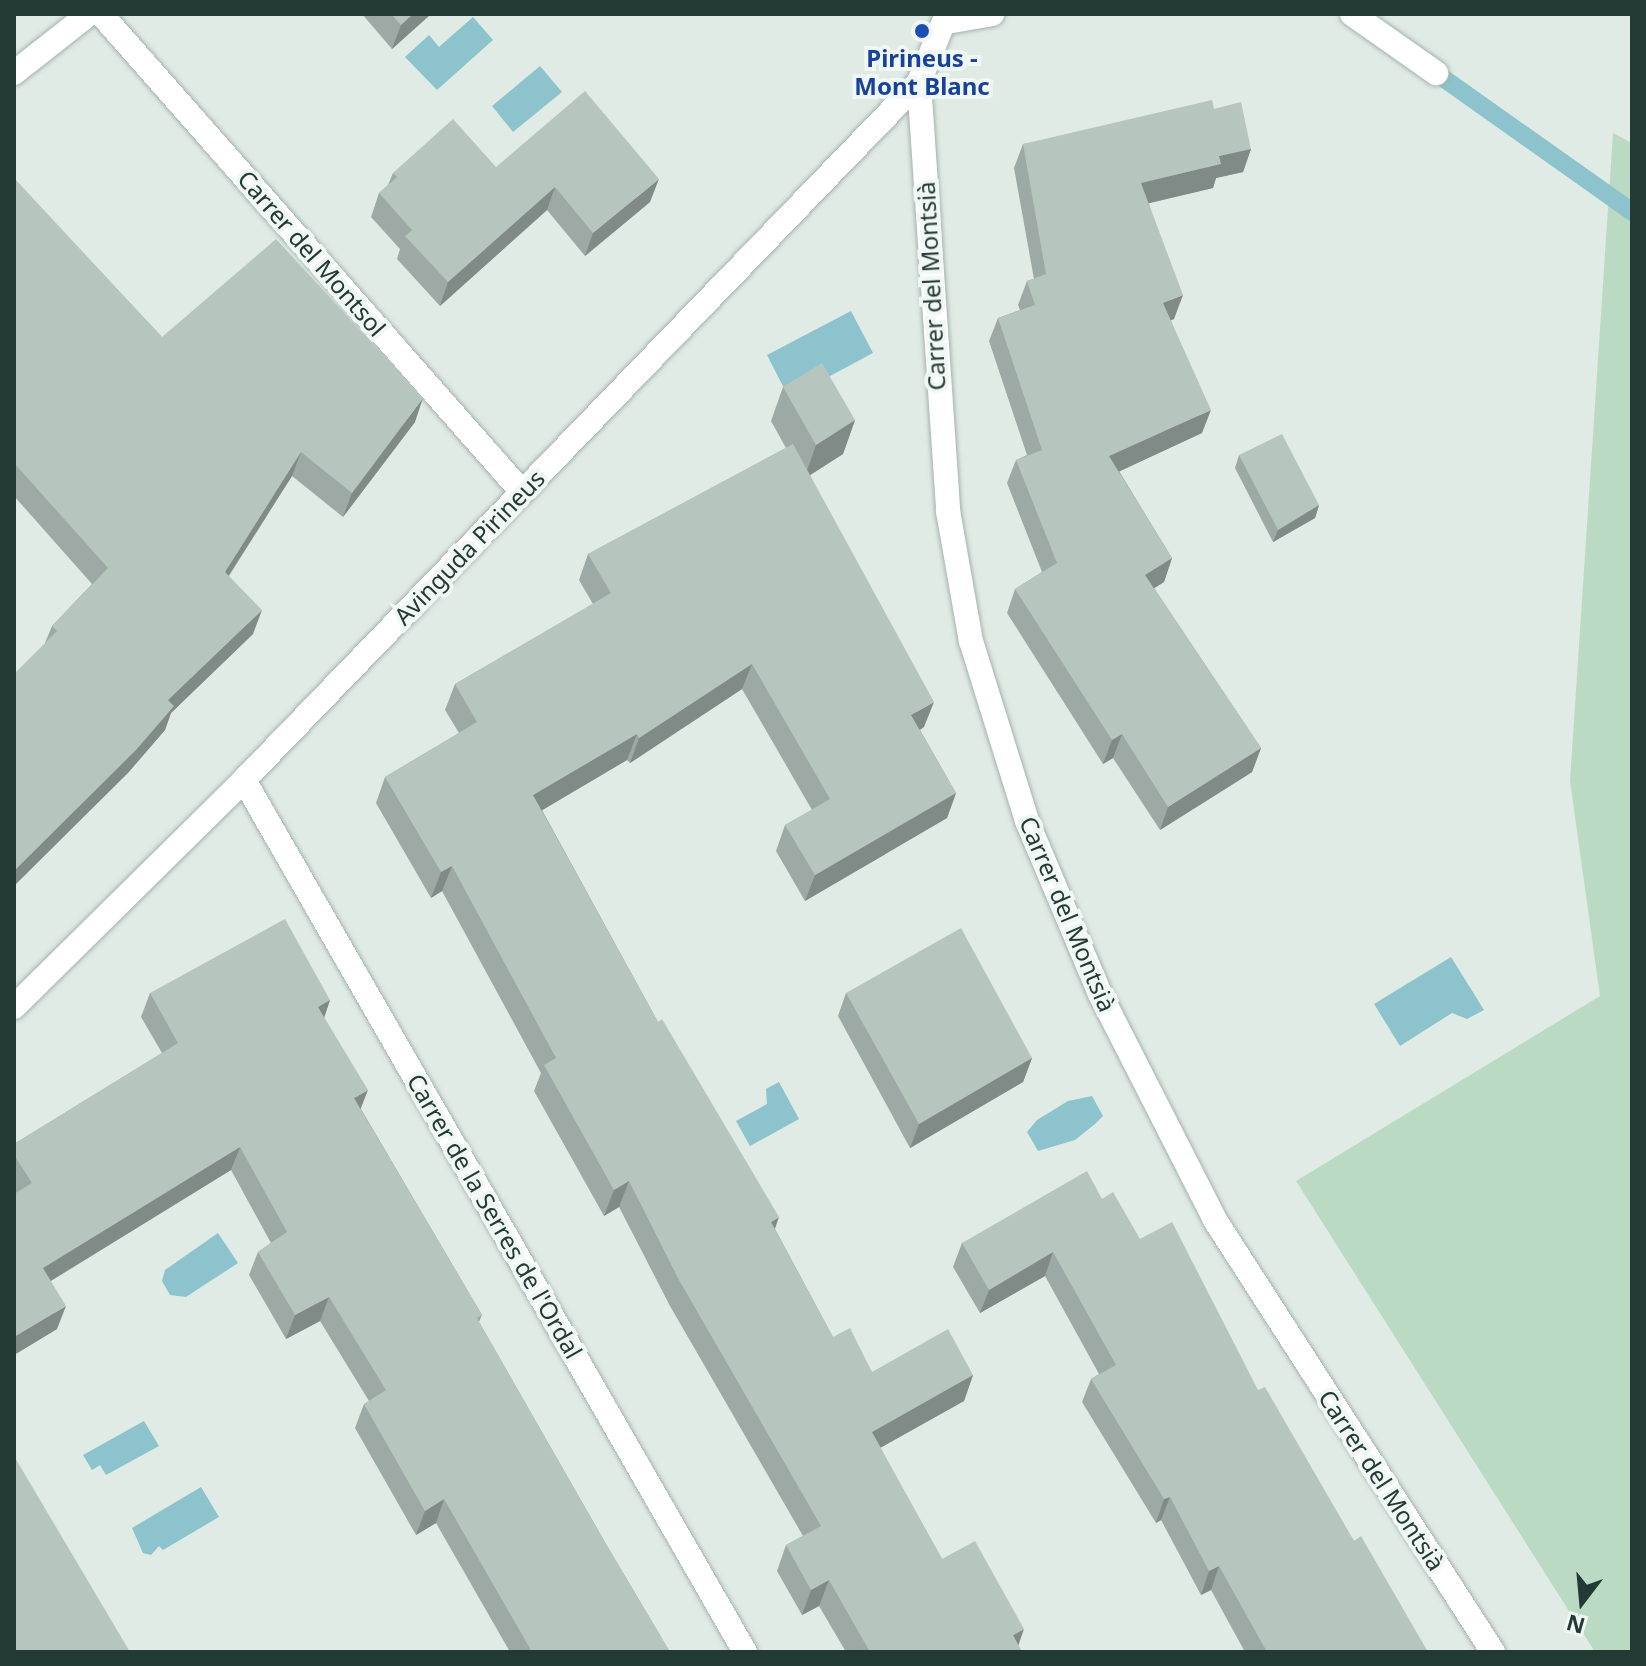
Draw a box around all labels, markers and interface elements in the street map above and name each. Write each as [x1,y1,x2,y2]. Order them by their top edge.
marker: Pirineus - Mont Blanc [913,22,931,40]
place label: Pirineus - Mont Blanc [854,44,990,100]
street label: Carrer del Montsol [232,164,392,342]
street label: Carrer del Montsià [911,181,951,391]
street label: Avinguda Pirineus [388,464,550,630]
street label: Carrer del Montsià [1014,812,1122,1016]
street label: Carrer de la Serres de l'Ordal [401,1068,589,1364]
street label: Carrer del Montsià [1313,1384,1451,1576]
north arrow [1542,1562,1622,1642]
text: N [1563,1608,1588,1642]

